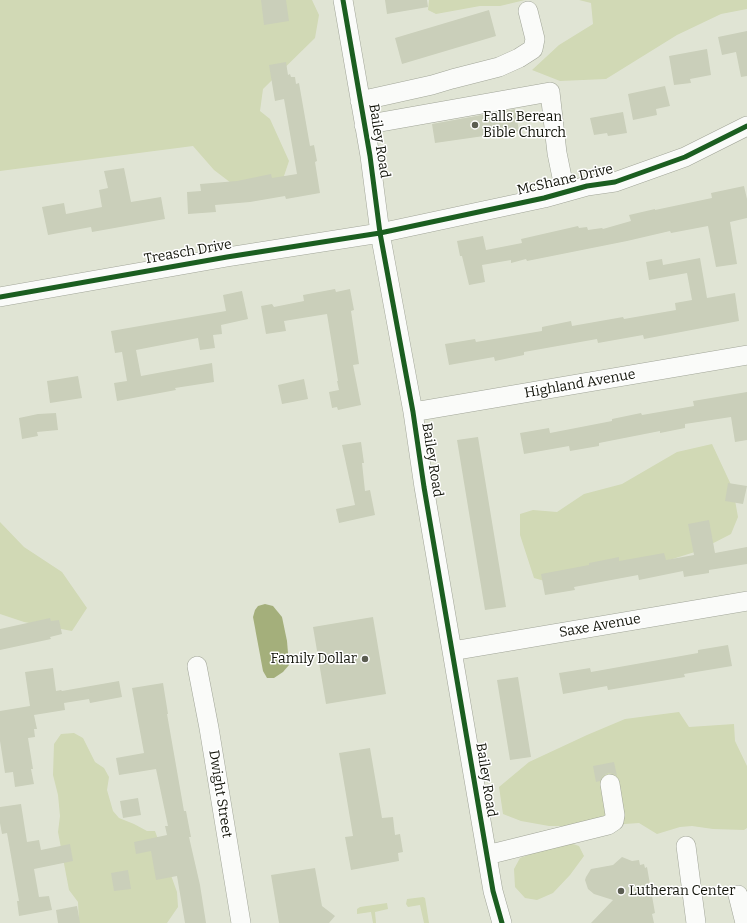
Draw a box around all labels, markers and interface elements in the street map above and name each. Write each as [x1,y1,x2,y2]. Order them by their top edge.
street label: Bailey Road [365,103,393,179]
place label: Falls Berean Bible Church [483,109,566,142]
marker: Falls Berean Bible Church [470,120,480,130]
street label: McShane Drive [515,161,615,199]
street label: Treasch Drive [143,236,233,268]
street label: Highland Avenue [523,366,637,402]
street label: Bailey Road [418,422,446,498]
street label: Saxe Avenue [558,611,642,641]
place label: Family Dollar [271,651,357,667]
marker: Family Dollar [360,654,370,664]
street label: Bailey Road [472,742,500,818]
street label: Dwight Street [205,749,235,839]
place label: Lutheran Center [629,883,735,899]
marker: Lutheran Center [616,886,626,896]

